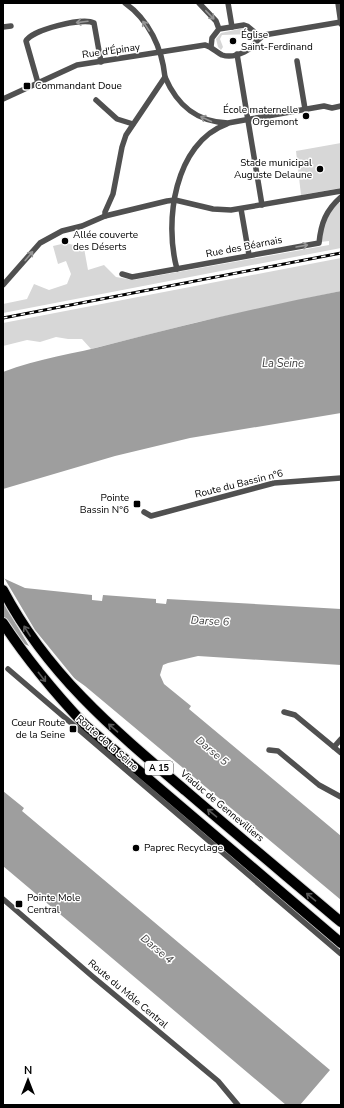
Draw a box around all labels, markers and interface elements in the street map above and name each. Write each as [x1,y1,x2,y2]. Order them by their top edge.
one-way arrow [206,10,215,20]
one-way arrow [75,18,88,26]
one-way arrow [142,21,150,32]
place label: Église Saint-Ferdinand [241,28,313,54]
marker: Église Saint-Ferdinand [228,36,238,46]
street label: Rue d'Épinay [81,40,142,62]
place label: Commandant Doue [35,79,122,93]
marker: Commandant Doue [22,81,32,91]
place label: École maternelle Orgemont [223,103,298,129]
marker: École maternelle Orgemont [301,111,311,121]
one-way arrow [201,115,213,122]
place label: Stade municipal Auguste Delaune [234,156,312,182]
marker: Stade municipal Auguste Delaune [315,164,325,174]
place label: Allée couverte des Déserts [73,228,138,254]
street label: Rue des Béarnais [204,233,284,261]
marker: Allée couverte des Déserts [60,236,70,246]
one-way arrow [295,242,308,250]
one-way arrow [24,251,33,262]
water label: La Seine [262,356,304,371]
street label: Route du Bassin n°6 [193,466,285,502]
place label: Pointe Bassin N°6 [80,491,129,517]
marker: Pointe Bassin N°6 [132,499,142,509]
water label: Darse 6 [190,613,230,630]
one-way arrow [23,626,31,637]
one-way arrow [37,672,46,683]
street label: Route de la Seine [73,712,141,774]
place label: Cœur Route de la Seine [11,716,65,742]
marker: Cœur Route de la Seine [68,724,78,734]
one-way arrow [108,724,118,733]
water label: Darse 5 [192,733,232,769]
road number: A 15 [145,761,173,775]
street label: Viaduc de Gennevilliers [176,766,267,845]
one-way arrow [207,809,217,818]
place label: Paprec Recyclage [144,841,223,855]
marker: Paprec Recyclage [131,843,141,853]
place label: Pointe Mole Central [27,891,80,917]
one-way arrow [306,892,317,901]
marker: Pointe Mole Central [14,899,24,909]
water label: Darse 4 [137,931,177,967]
street label: Route du Môle Central [85,956,171,1032]
north arrow [8,1060,48,1100]
text: N [24,1063,32,1078]

